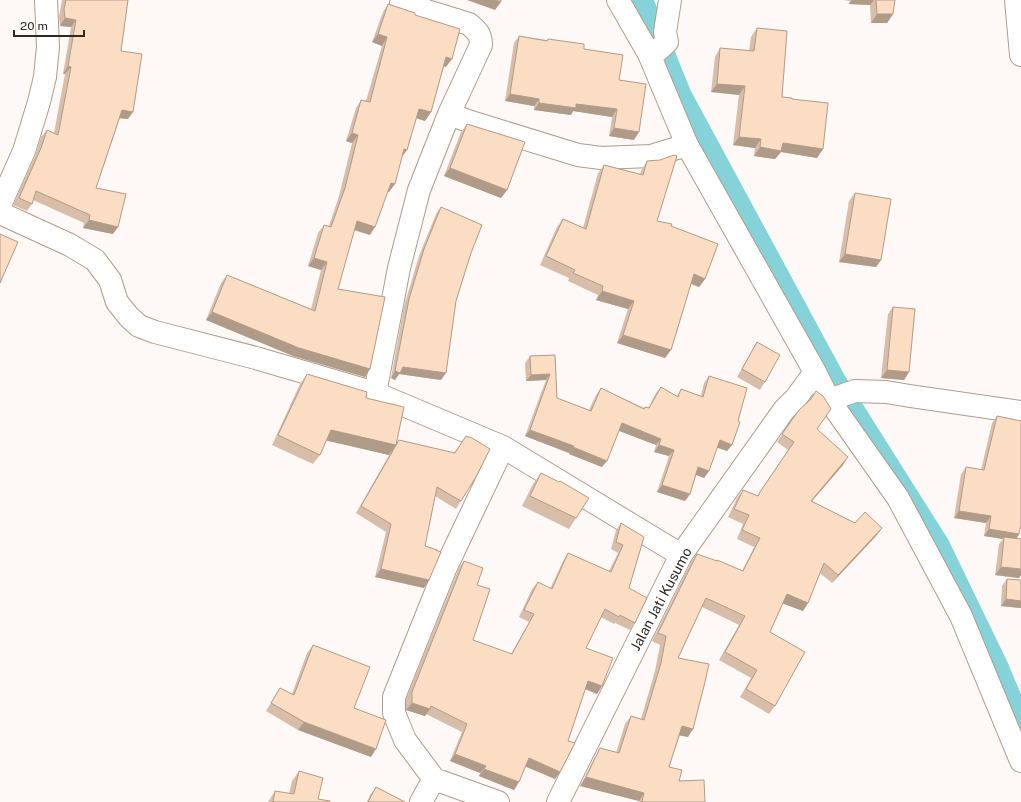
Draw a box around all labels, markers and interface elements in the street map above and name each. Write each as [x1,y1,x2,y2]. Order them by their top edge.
scale bar [14,12,84,38]
text: 20 m [20,19,48,33]
street label: Jalan Jati Kusumo [627,545,695,653]

